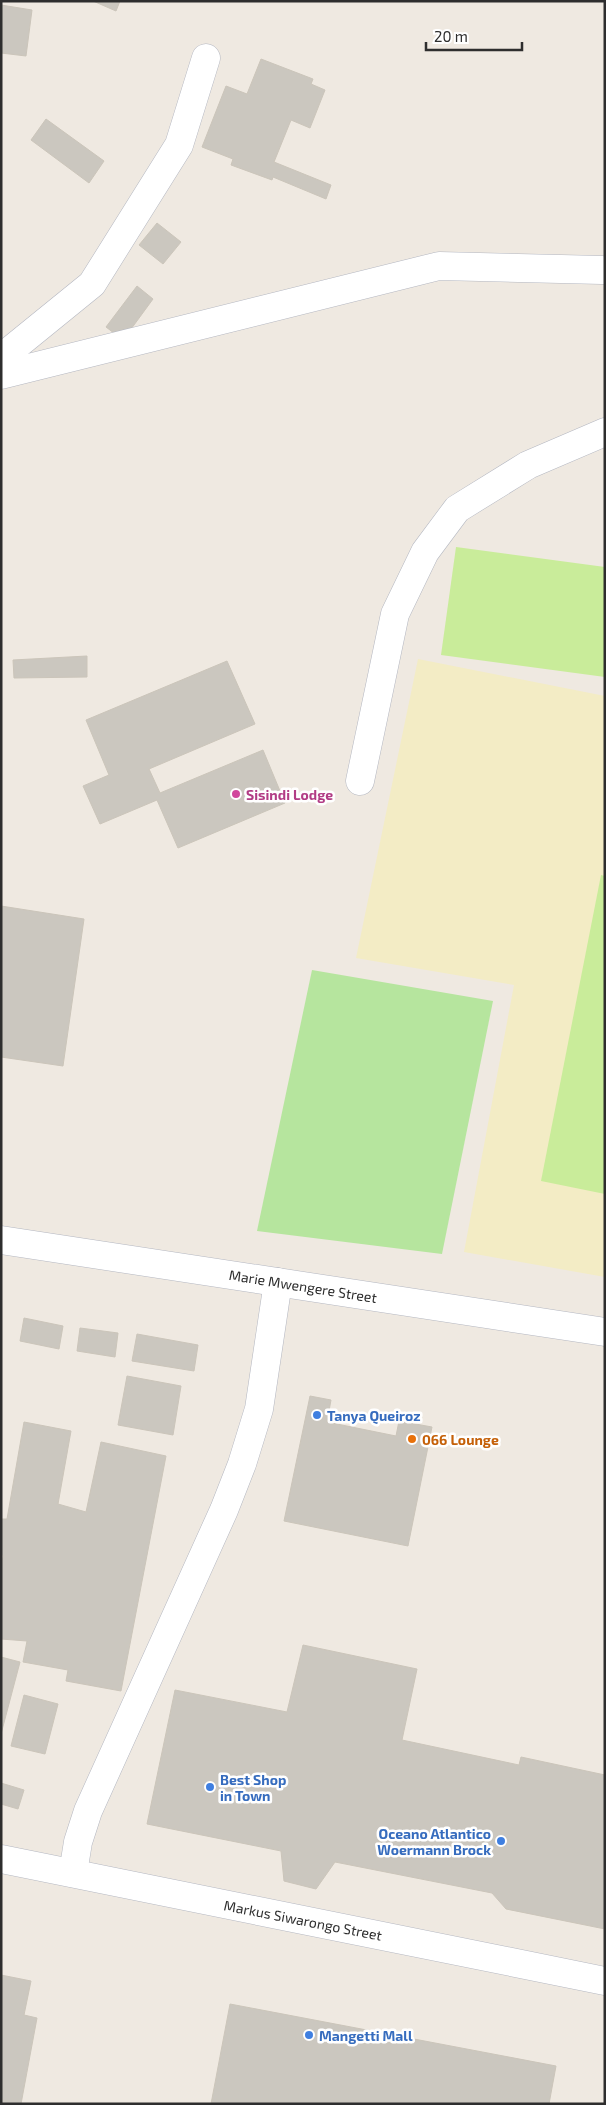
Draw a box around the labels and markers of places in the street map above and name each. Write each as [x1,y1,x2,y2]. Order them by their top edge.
place label: Sisindi Lodge [246,786,333,803]
marker: Sisindi Lodge [230,788,242,800]
place label: Tanya Queiroz [327,1407,421,1425]
marker: Tanya Queiroz [311,1409,323,1421]
place label: 066 Lounge [422,1431,499,1448]
marker: 066 Lounge [406,1433,418,1445]
place label: Best Shop in Town [220,1771,286,1804]
marker: Best Shop in Town [204,1781,216,1793]
place label: Oceano Atlantico Woermann Brock [377,1825,491,1858]
marker: Oceano Atlantico Woermann Brock [495,1835,507,1847]
place label: Mangetti Mall [319,2027,413,2044]
marker: Mangetti Mall [303,2029,315,2041]

